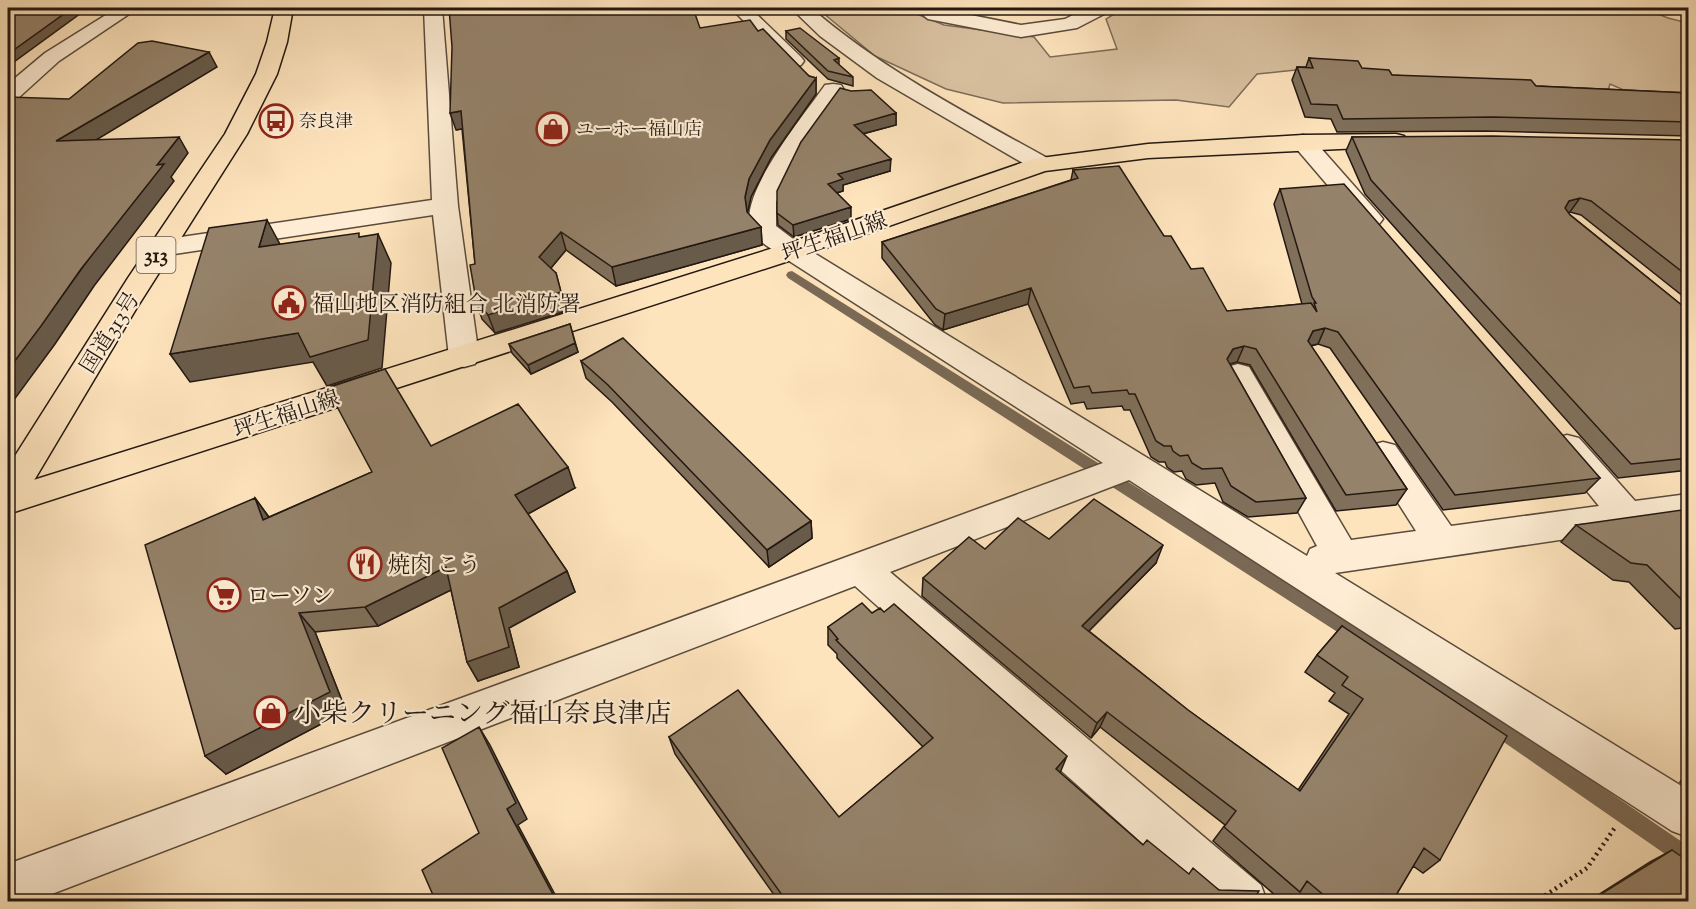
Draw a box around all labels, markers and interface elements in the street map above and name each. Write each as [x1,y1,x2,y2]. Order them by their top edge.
bus stop icon: 奈良津 [258,103,294,139]
place label: 奈良津 [299,110,353,136]
shop icon: ユーホー福山店 [535,111,571,147]
place label: ユーホー福山店 [576,118,702,144]
street label: 坪生福山線 [778,206,892,272]
road number: 313 [136,237,176,273]
public building icon: 福山地区消防組合 北消防署 [271,285,307,321]
street label: 国道313号 [74,286,149,381]
place label: 福山地区消防組合 北消防署 [312,290,581,322]
street label: 坪生福山線 [230,384,344,448]
restaurant icon: 焼肉 こう [347,546,383,582]
place label: 焼肉 こう [388,551,481,583]
supermarket icon: ローソン [206,577,242,613]
place label: ローソン [247,582,334,614]
shop icon: 小柴クリーニング福山奈良津店 [253,695,289,731]
place label: 小柴クリーニング福山奈良津店 [294,696,671,735]

